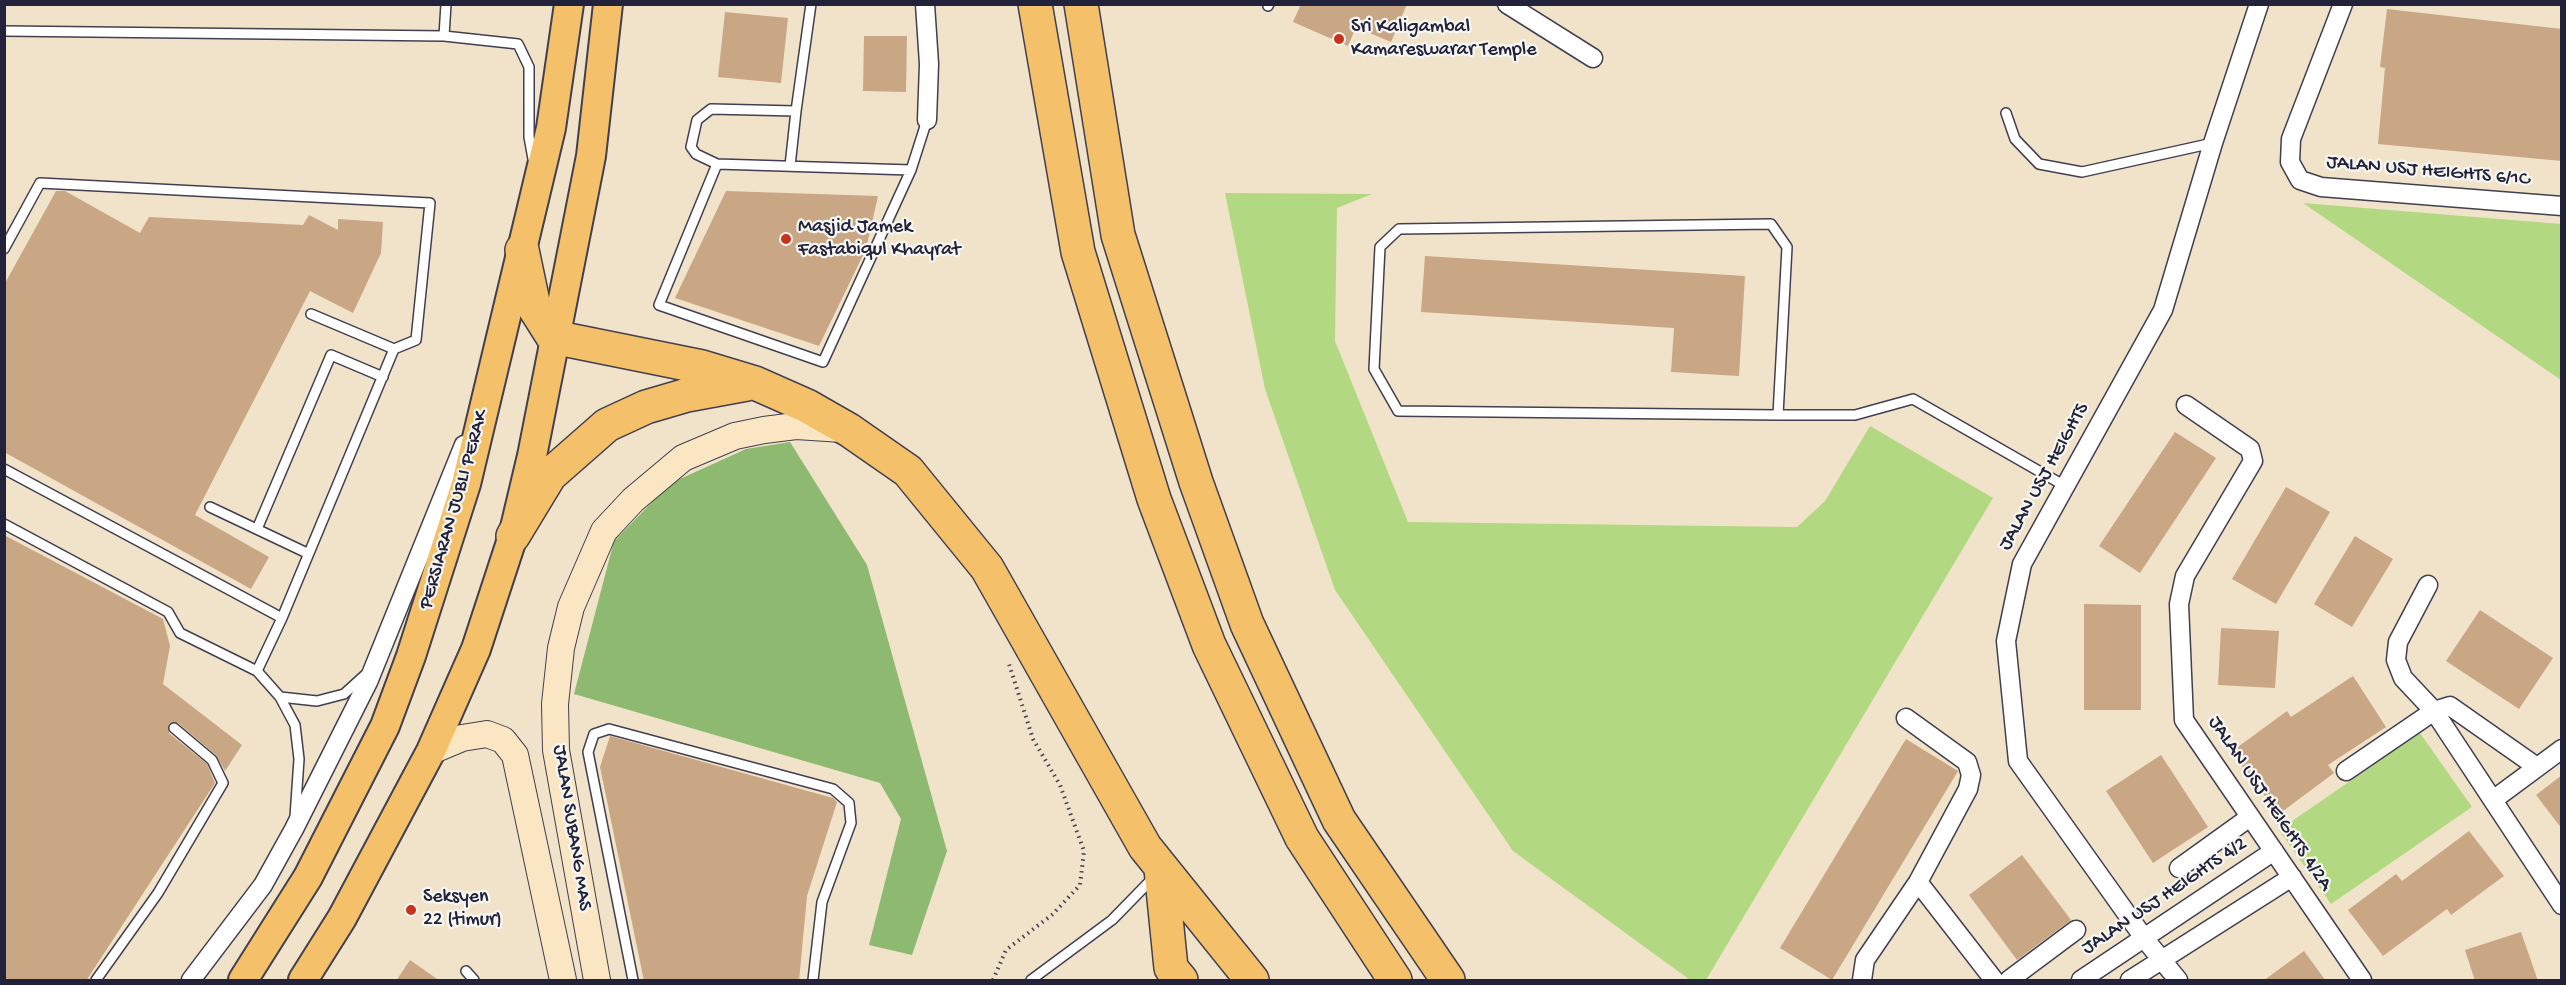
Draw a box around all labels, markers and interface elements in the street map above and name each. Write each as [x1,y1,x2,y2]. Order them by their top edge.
place label: Sri Kaligambal Kamareswarar Temple [1351,16,1537,63]
marker: Sri Kaligambal Kamareswarar Temple [1332,32,1346,46]
street label: JALAN USJ HEIGHTS 6/1C [2325,151,2531,193]
place label: Masjid Jamek Fastabiqul Khayrat [798,216,960,263]
marker: Masjid Jamek Fastabiqul Khayrat [779,232,793,246]
street label: JALAN USJ HEIGHTS [1994,399,2096,555]
street label: PERSIARAN JUBLI PERAK [415,408,495,612]
street label: JALAN USJ HEIGHTS 4/2A [2202,712,2336,896]
street label: JALAN SUBANG MAS [546,743,596,913]
street label: JALAN USJ HEIGHTS 4/2 [2078,833,2252,961]
place label: Seksyen 22 (timur) [423,886,502,933]
marker: Seksyen 22 (timur) [404,903,418,917]

